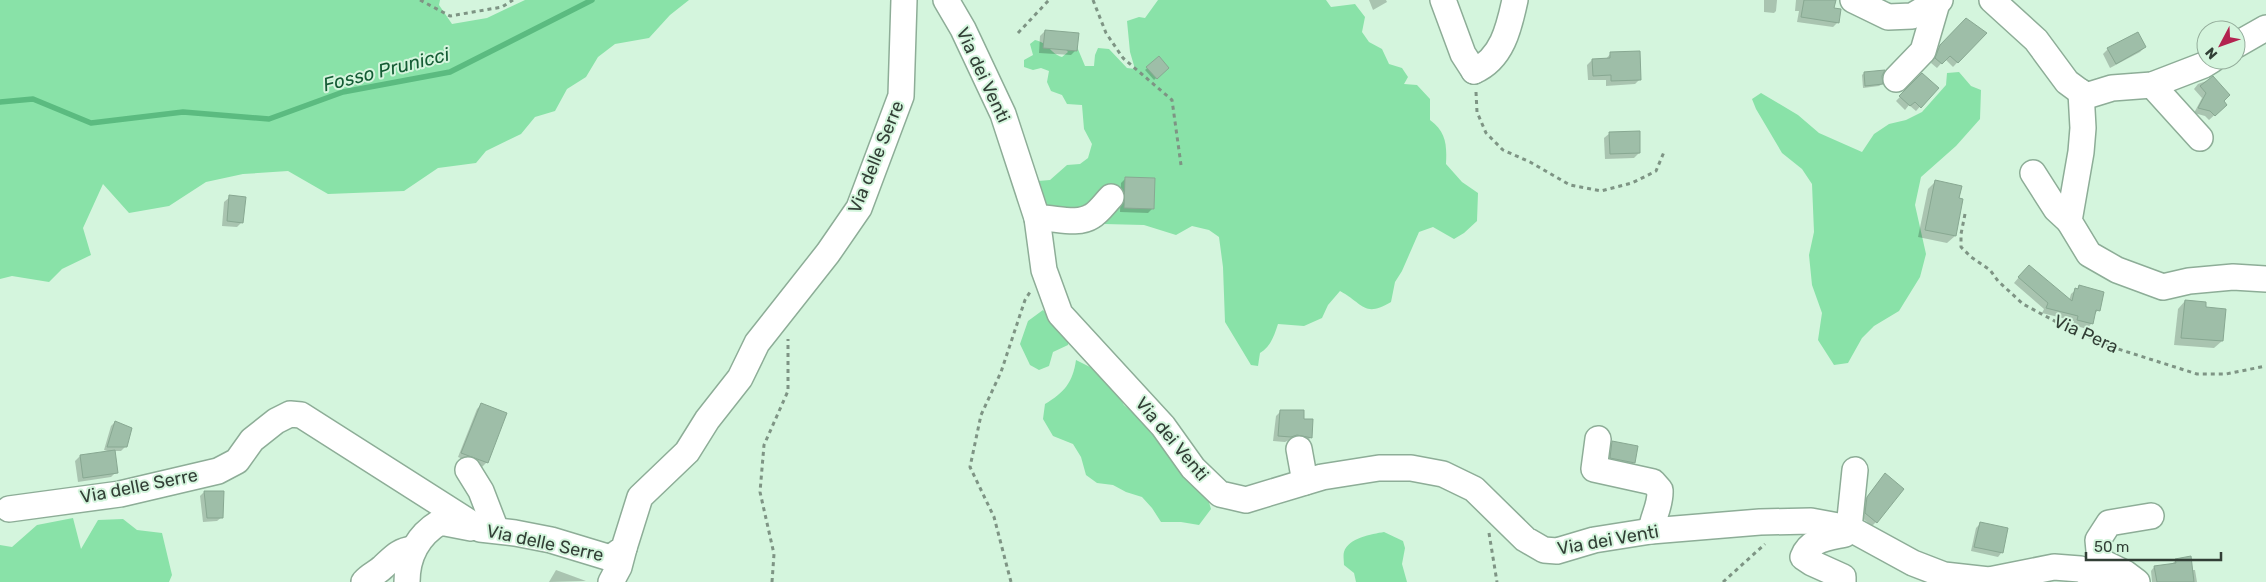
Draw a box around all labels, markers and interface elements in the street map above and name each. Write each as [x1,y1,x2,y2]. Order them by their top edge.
north arrow [2196,20,2246,70]
street label: Via dei Venti [951,24,1015,126]
water label: Fosso Prunicci [321,43,452,96]
text: N [2202,44,2221,63]
street label: Via delle Serre [843,98,909,216]
street label: Via Pera [2050,310,2122,358]
street label: Via dei Venti [1131,393,1213,485]
street label: Via delle Serre [78,464,200,508]
street label: Via delle Serre [484,520,606,566]
street label: Via dei Venti [1556,520,1660,560]
scale bar [2086,530,2221,562]
text: 50 m [2094,538,2129,556]

